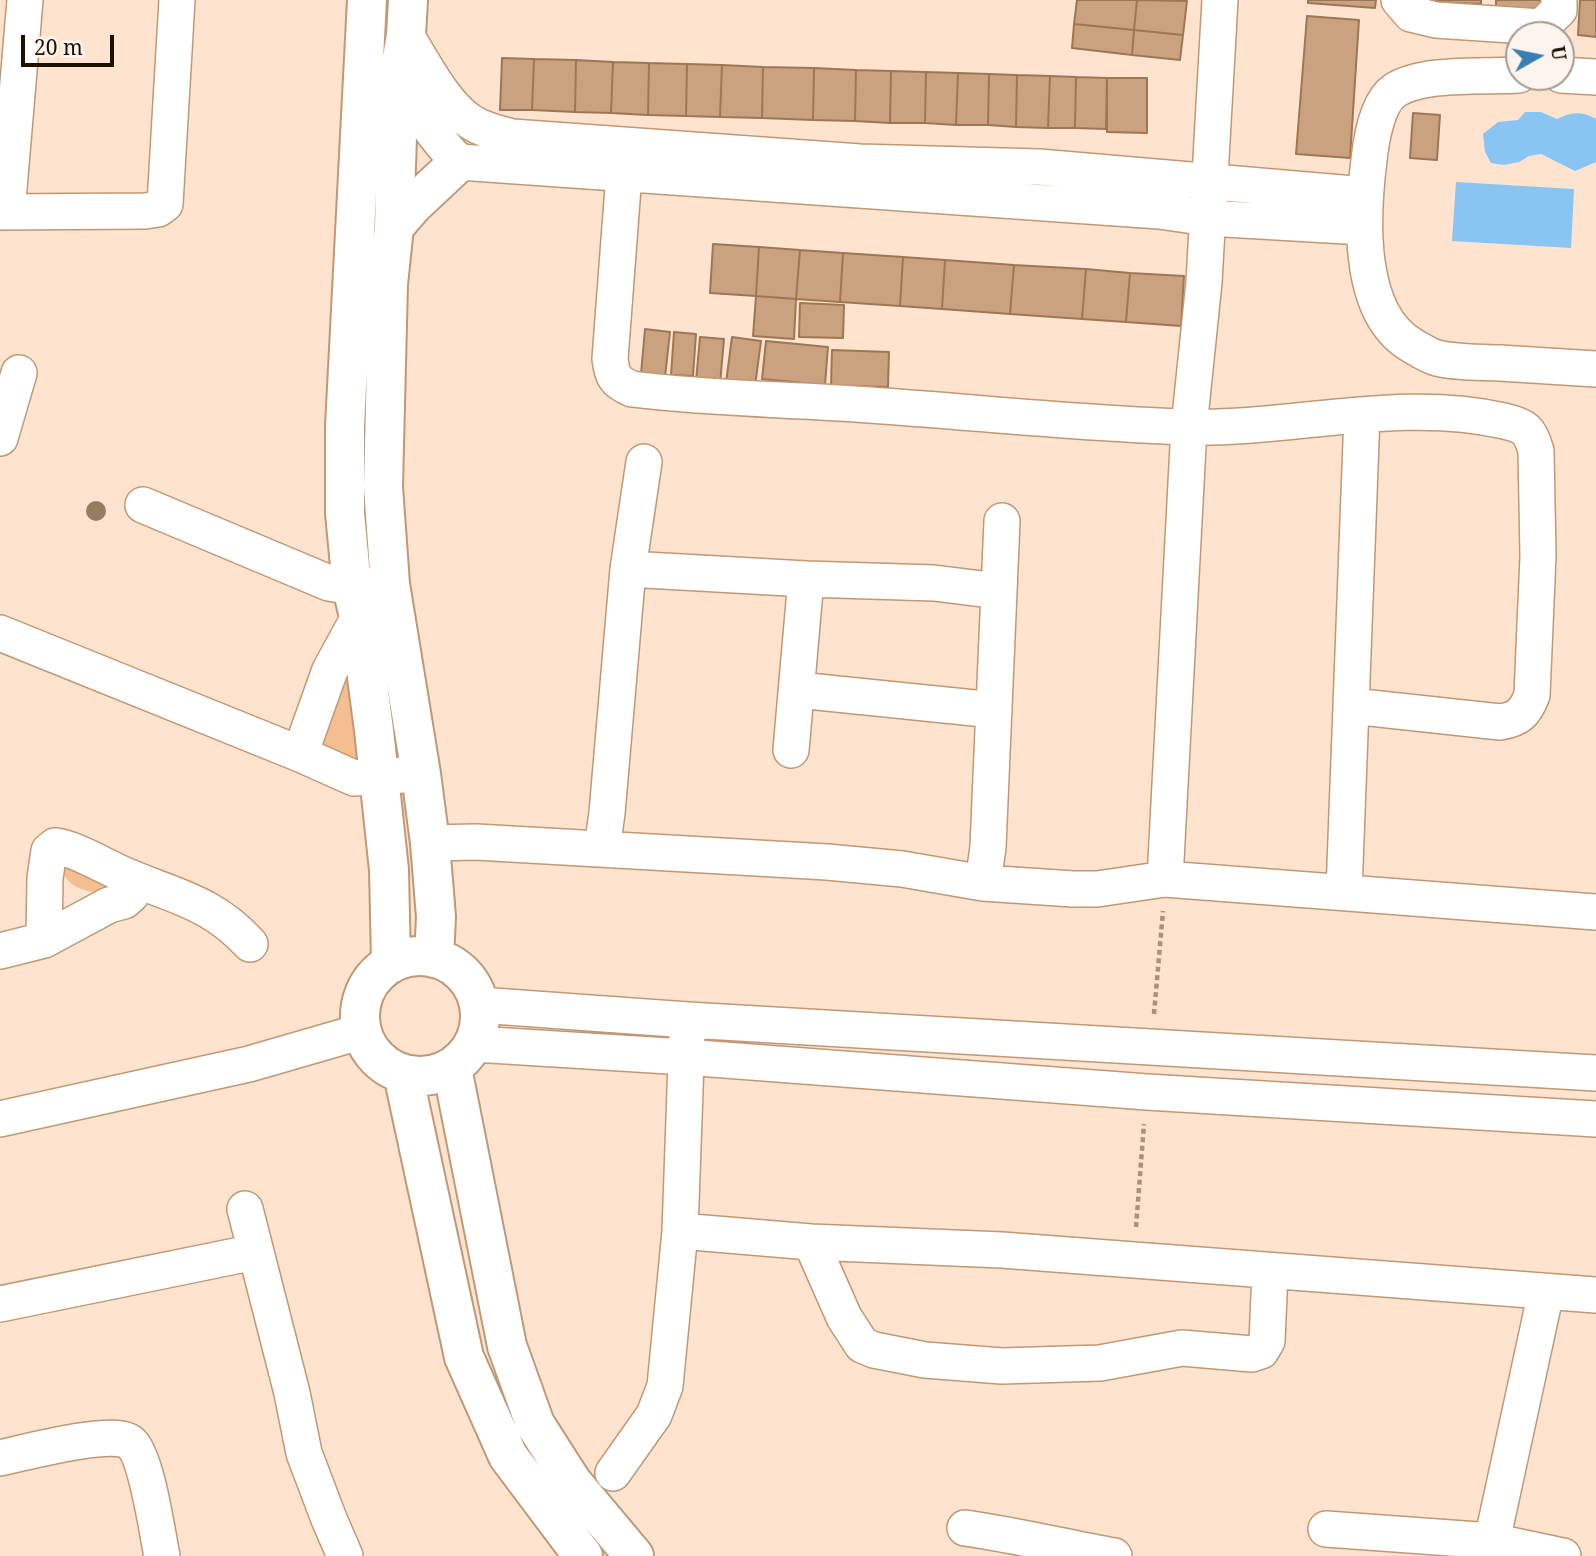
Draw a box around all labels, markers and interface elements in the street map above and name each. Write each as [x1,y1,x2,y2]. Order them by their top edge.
scale bar [24,21,117,65]
north arrow [1505,21,1575,91]
text: 20 m [34,33,83,61]
text: U [1545,44,1573,62]

